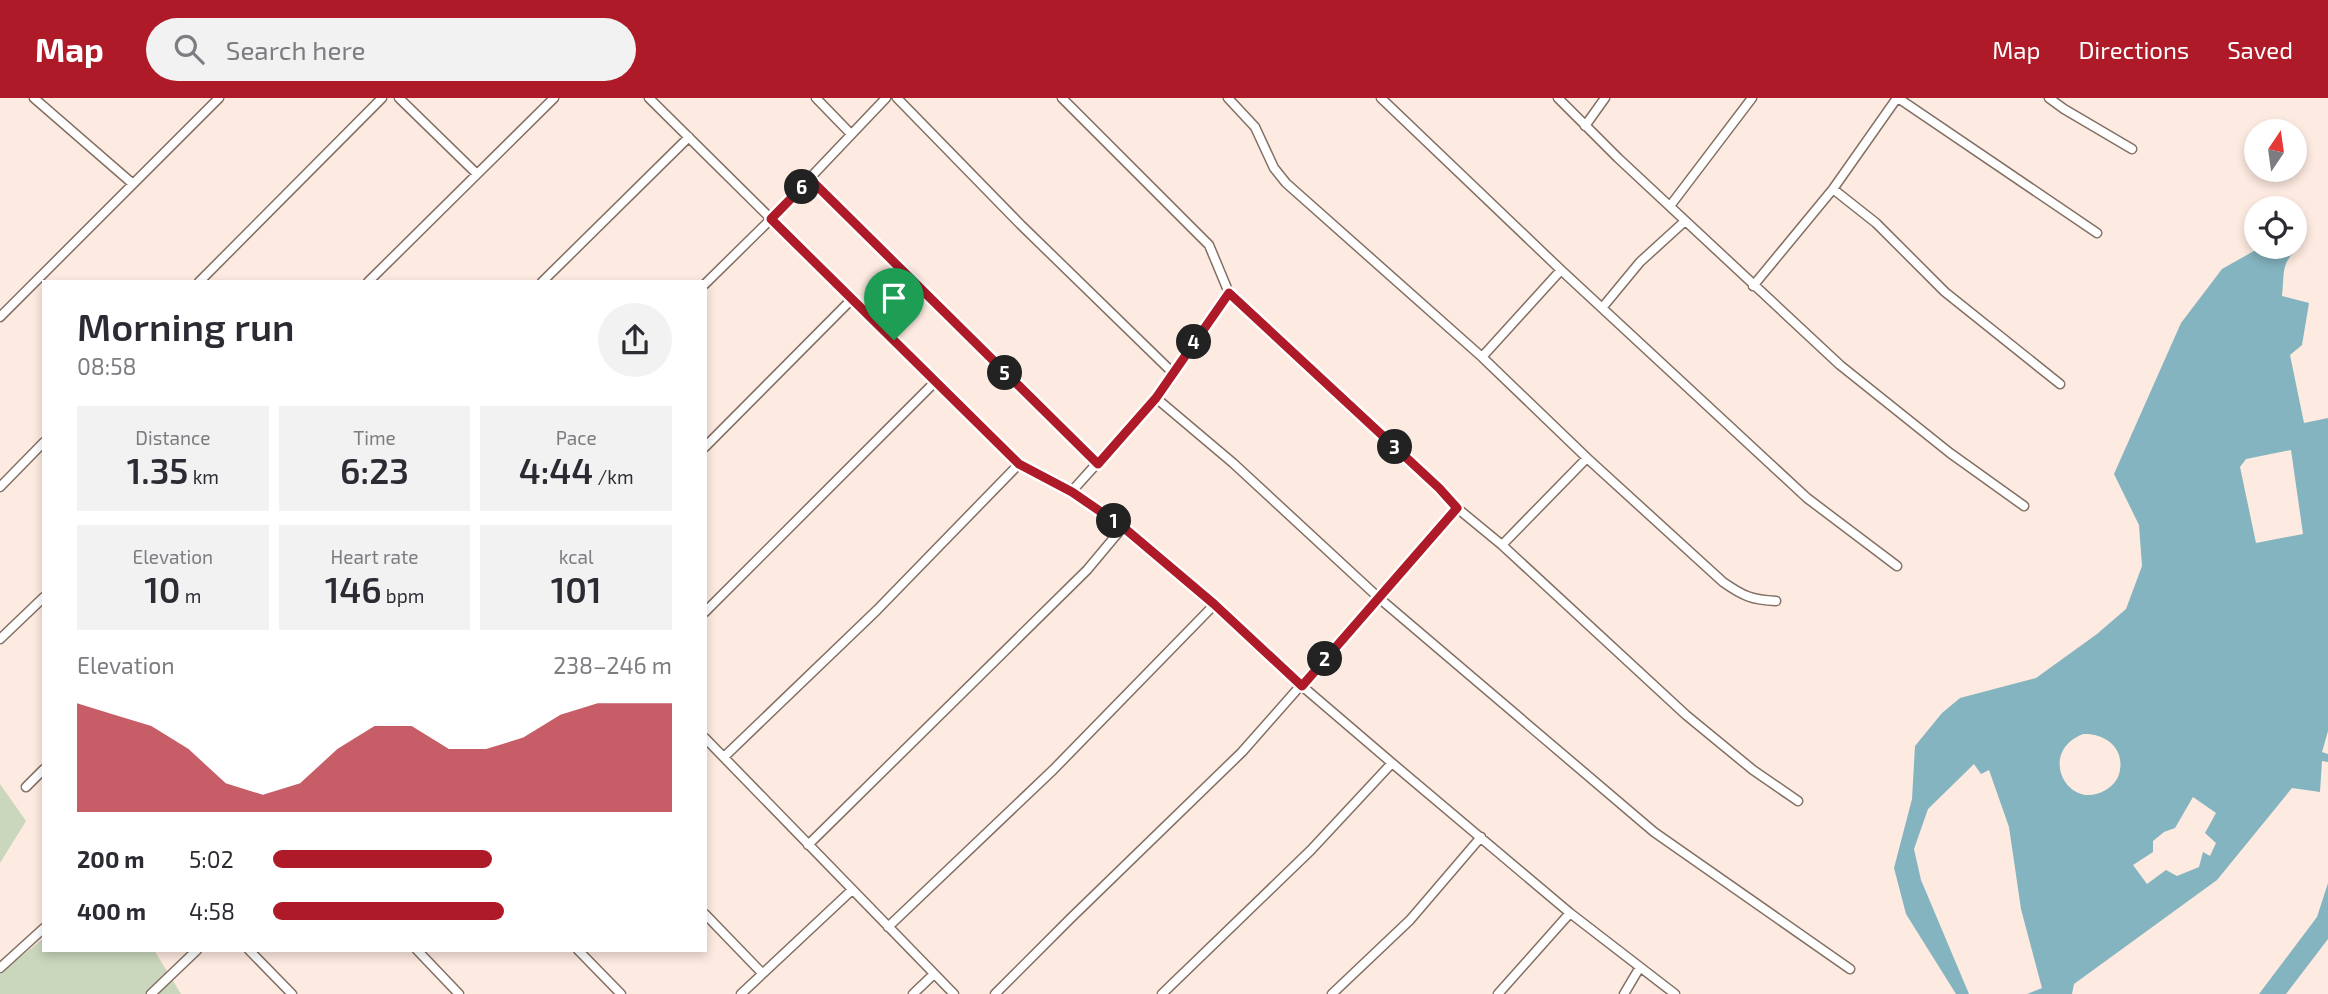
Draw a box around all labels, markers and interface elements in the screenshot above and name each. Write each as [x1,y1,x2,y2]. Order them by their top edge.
search box [146,18,636,81]
text: Map [35,29,104,69]
icon: search [170,30,208,68]
text: Search here [226,34,365,65]
text: Map [1992,35,2040,64]
text: Directions [2078,35,2189,64]
text: Saved [2227,35,2293,64]
north arrow [2244,119,2306,182]
map controls [2244,119,2307,259]
pin: 6 [784,170,820,204]
text: 6 [796,175,807,198]
button: locate [2244,196,2307,259]
pin [864,268,924,340]
icon: arrive [875,279,913,317]
text: Morning run [77,303,295,349]
button: share [598,303,672,377]
pin: 4 [1176,324,1212,360]
text: 4 [1187,330,1200,353]
text: 08:58 [77,352,137,380]
pin: 5 [988,356,1023,390]
text: 5 [999,361,1010,384]
text: Distance [135,426,210,449]
text: Time [353,426,396,449]
text: Pace [556,426,597,449]
pin: 3 [1378,430,1412,464]
text: 3 [1389,435,1400,458]
text: 1.35 [127,449,188,491]
text: 6:23 [340,449,409,491]
text: 4:44 [519,449,593,491]
text: km [188,465,219,488]
text: /km [593,465,634,488]
pin: 1 [1096,504,1132,538]
text: 1 [1109,509,1118,532]
text: Elevation [133,545,213,568]
text: Heart rate [331,545,418,568]
text: kcal [559,545,594,568]
text: 10 [144,568,181,610]
text: 146 [325,568,382,610]
text: 101 [551,568,602,610]
text: m [181,584,201,607]
text: bpm [382,584,424,607]
pin: 2 [1308,642,1342,676]
text: 2 [1319,647,1330,670]
text: Elevation [77,651,175,679]
text: 238–246 m [553,651,672,679]
text: 200 m [77,845,145,873]
text: 5:02 [189,845,234,873]
text: 400 m [77,897,146,925]
text: 4:58 [189,897,235,925]

